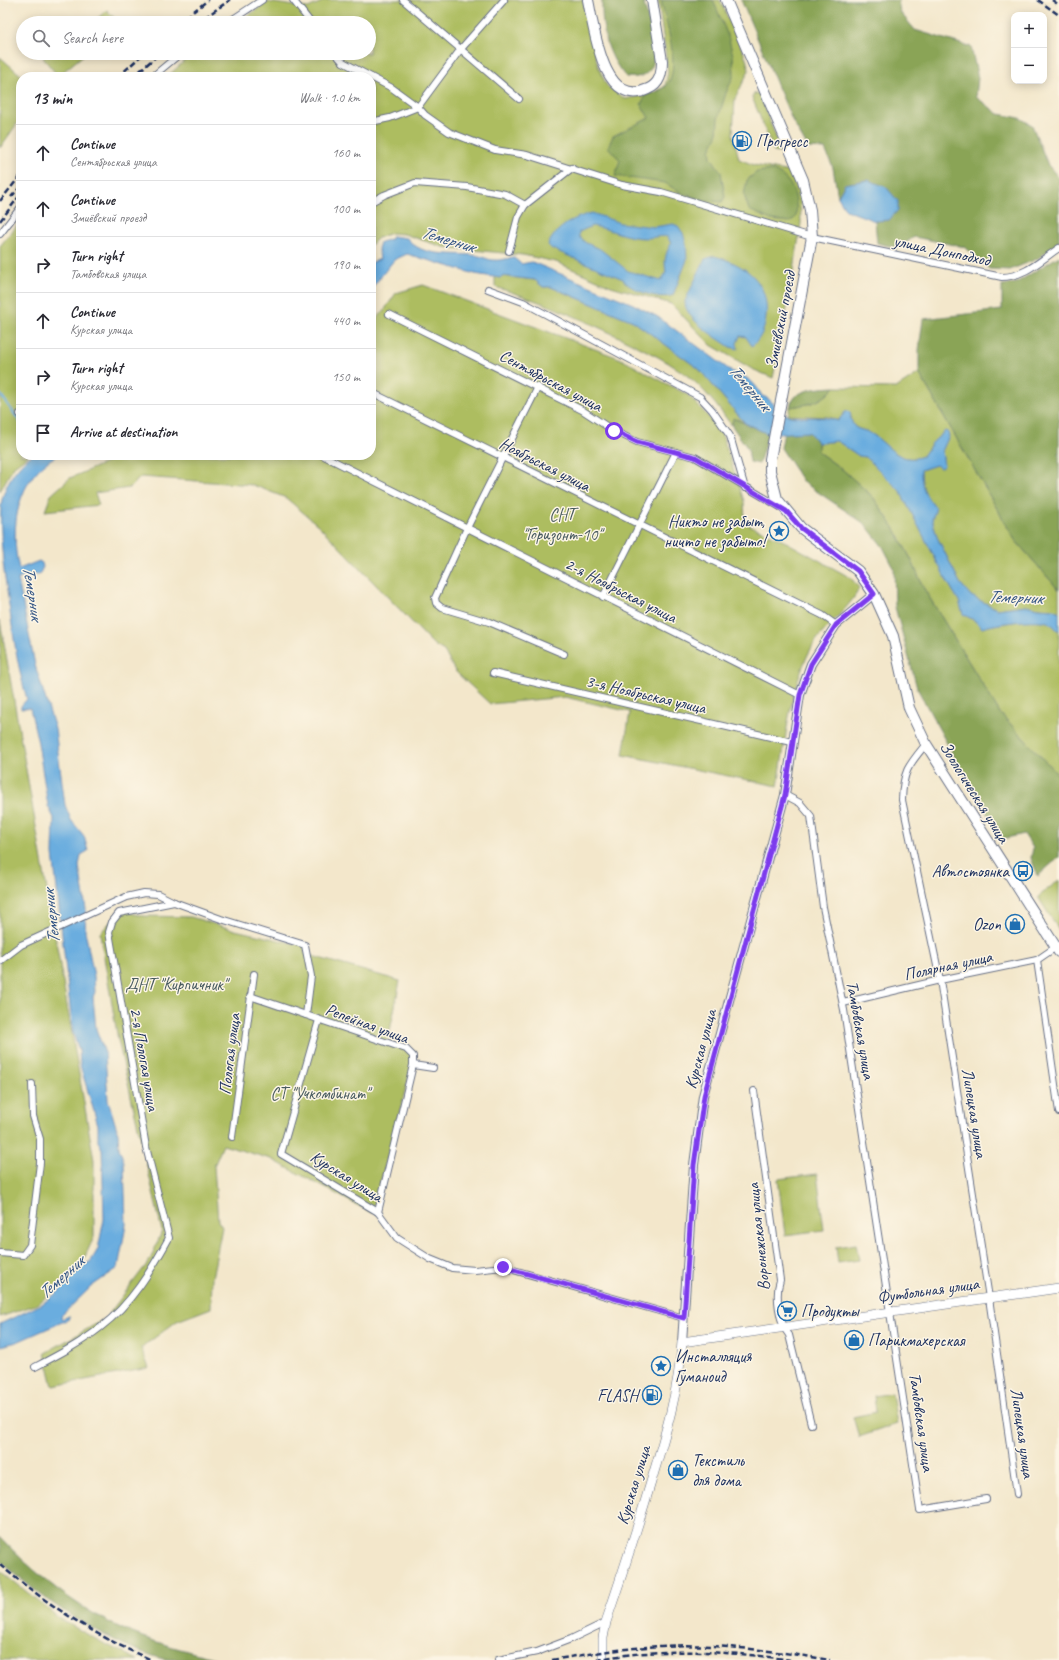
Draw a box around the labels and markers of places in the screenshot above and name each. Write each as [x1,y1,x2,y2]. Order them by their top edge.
fuel station icon: Прогресс [731,130,753,152]
place label: Прогресс [756,131,808,152]
place label: Никто не забыт, ничто не забыто! [664,511,768,553]
place icon: Никто не забыт, ничто не забыто! [768,520,790,542]
bus stop icon: Автостоянка [1012,860,1034,882]
place label: Автостоянка [932,861,1011,882]
shop icon: Ozon [1004,913,1026,935]
place label: Ozon [973,914,1001,935]
supermarket icon: Продукты [776,1300,798,1322]
place label: Продукты [801,1301,861,1322]
shop icon: Парикмахерская [843,1329,865,1351]
place label: Парикмахерская [868,1330,966,1351]
place label: Инсталляция Гуманоид [675,1346,752,1387]
place icon: Инсталляция Гуманоид [650,1355,672,1377]
fuel station icon: FLASH [641,1384,663,1406]
place label: FLASH [597,1385,641,1406]
place label: Текстиль для дома [692,1450,745,1491]
shop icon: Текстиль для дома [667,1459,689,1481]

